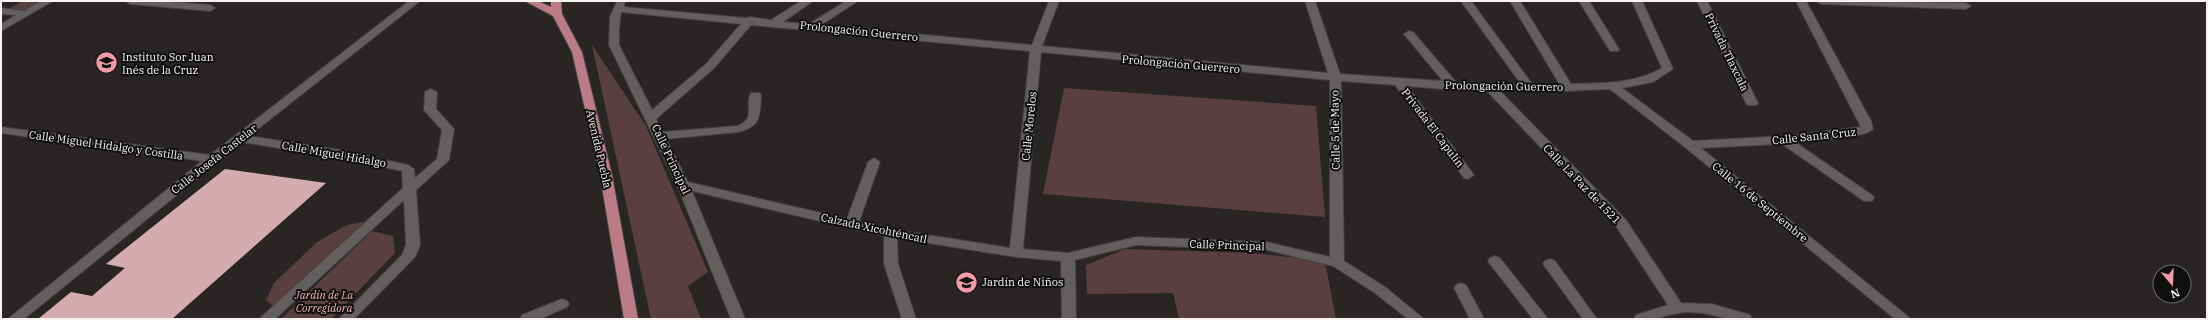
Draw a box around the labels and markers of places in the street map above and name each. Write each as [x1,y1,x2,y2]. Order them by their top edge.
school or university icon: Instituto Sor Juan Inés de la Cruz [93,50,119,76]
place label: Instituto Sor Juan Inés de la Cruz [122,50,214,77]
school or university icon: Jardín de Niños [953,269,979,295]
place label: Jardín de Niños [982,275,1063,289]

